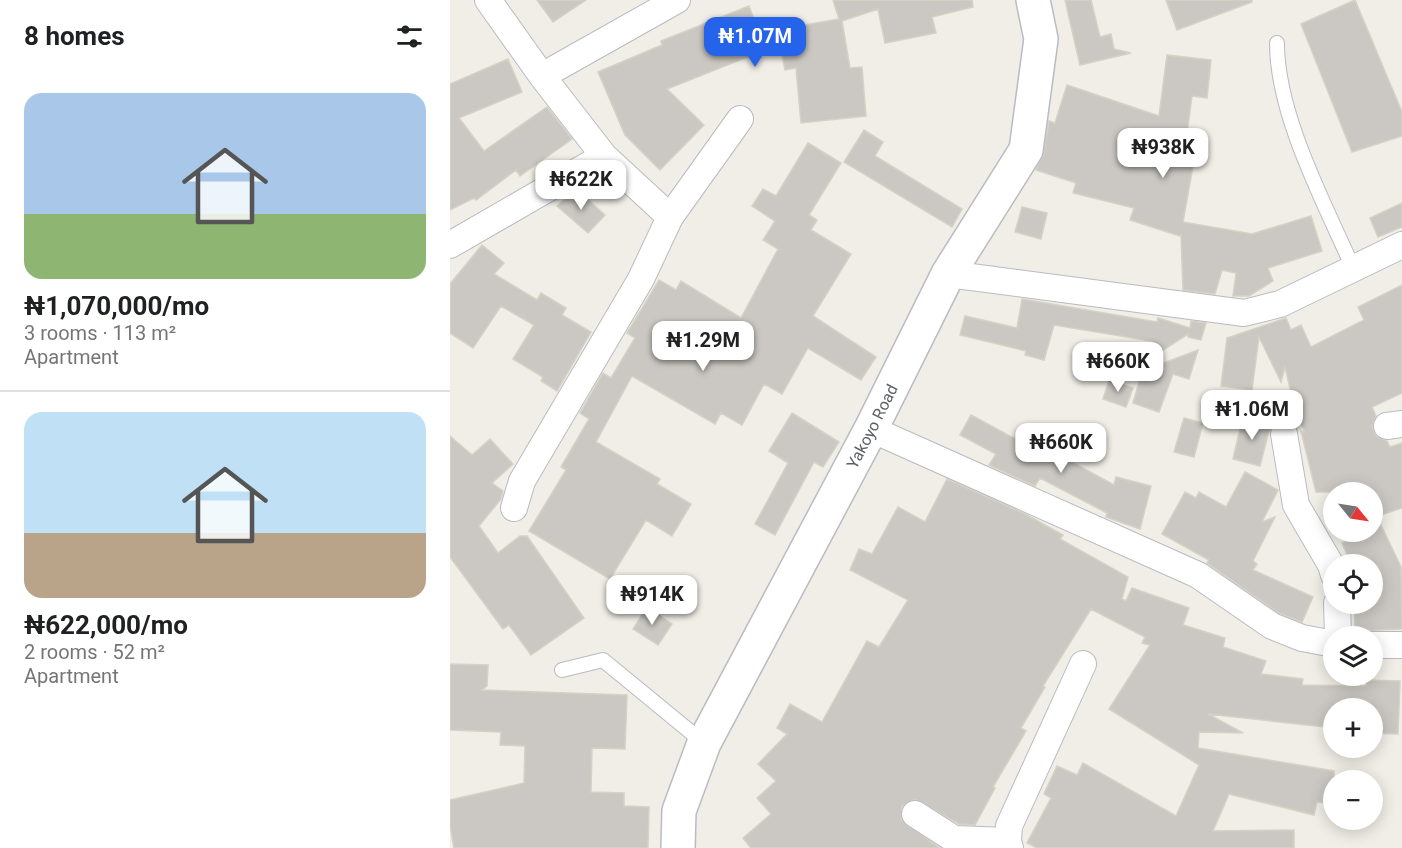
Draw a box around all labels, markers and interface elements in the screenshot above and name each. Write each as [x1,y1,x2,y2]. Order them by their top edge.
pin: ₦1.07M [706,17,804,68]
icon: filters [393,20,426,53]
text: 8 homes [24,21,125,51]
text: ₦1.07M [718,24,792,48]
pin: ₦938K [1121,128,1205,179]
icon: home [171,132,279,240]
text: ₦938K [1131,135,1195,159]
pin: ₦622K [539,160,623,211]
text: ₦622K [549,167,613,191]
text: ₦1,070,000/mo [24,291,209,321]
text: 3 rooms · 113 m² [24,321,176,345]
pin: ₦1.29M [654,321,752,372]
text: ₦1.29M [666,328,740,352]
pin: ₦660K [1076,342,1160,393]
text: Apartment [24,345,119,369]
text: ₦660K [1086,349,1150,373]
street label: Yakoyo Road [842,381,901,472]
pin: ₦1.06M [1203,390,1301,441]
text: ₦1.06M [1215,397,1289,421]
pin: ₦660K [1019,423,1103,474]
text: ₦660K [1029,430,1093,454]
icon: home [171,451,279,559]
north arrow [1323,482,1383,542]
map controls [1323,482,1383,830]
button: locate [1323,554,1383,614]
pin: ₦914K [610,575,694,626]
text: ₦914K [620,582,684,606]
text: ₦622,000/mo [24,610,188,640]
button: layers [1323,626,1383,686]
text: 2 rooms · 52 m² [24,640,165,664]
text: Apartment [24,664,119,688]
button: + [1323,698,1383,758]
button: − [1323,770,1383,830]

